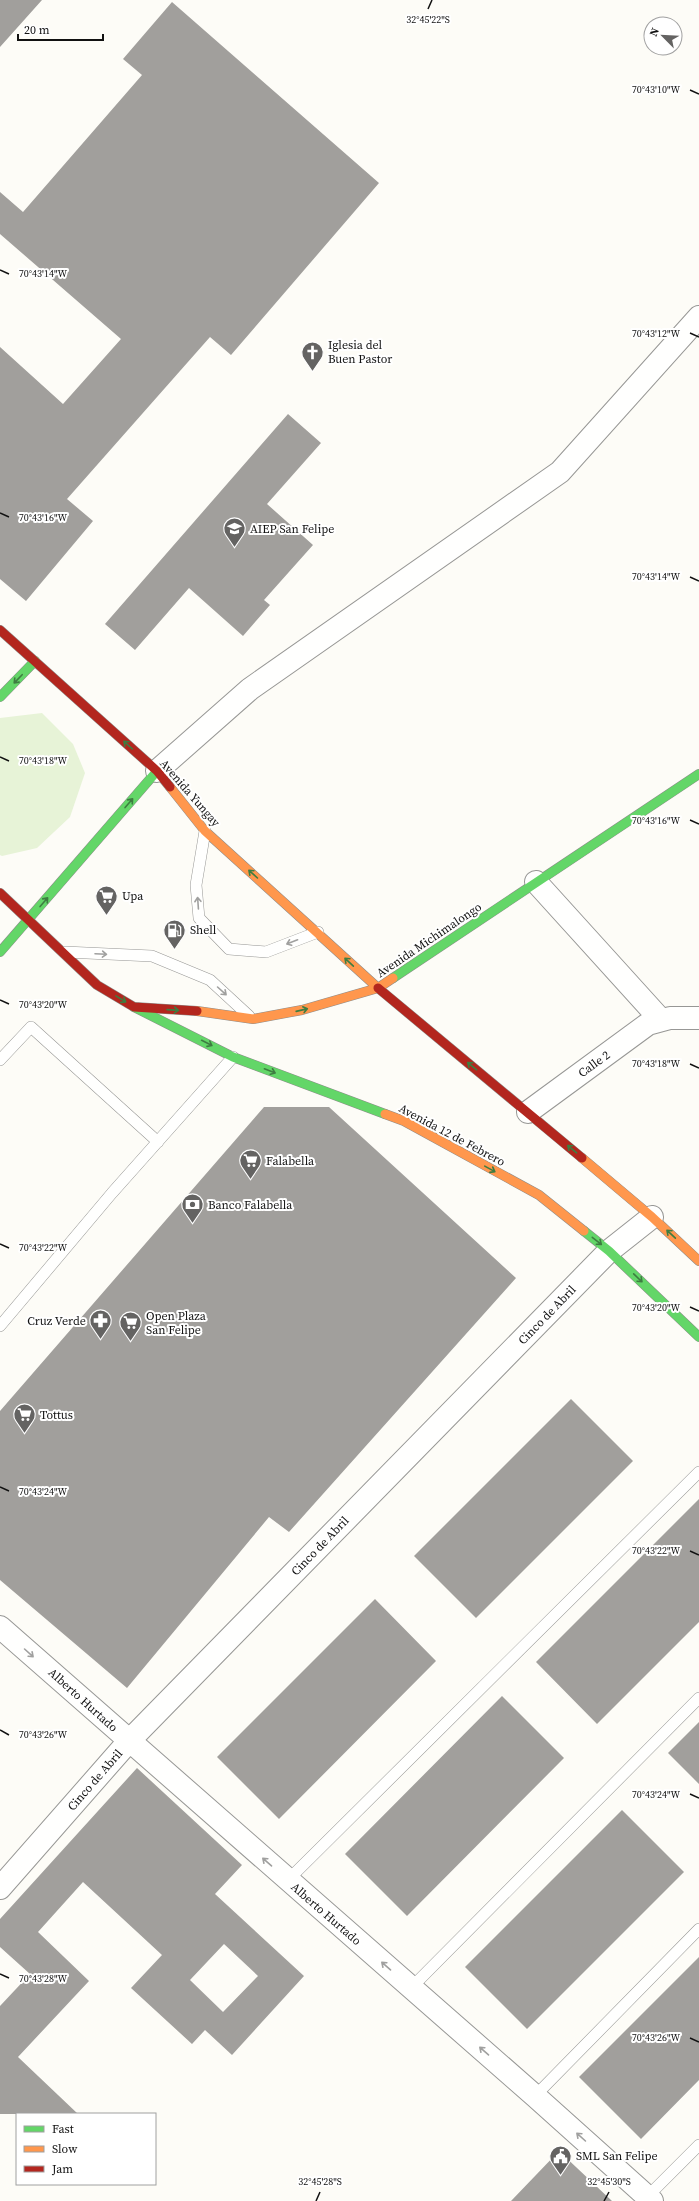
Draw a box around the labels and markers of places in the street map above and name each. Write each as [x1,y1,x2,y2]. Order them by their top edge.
place label: Iglesia del Buen Pastor [328,337,392,367]
church icon: Iglesia del Buen Pastor [299,339,325,372]
school or university icon: AIEP San Felipe [222,516,248,549]
place label: AIEP San Felipe [250,521,334,537]
supermarket icon: Upa [93,883,119,916]
place label: Upa [122,888,144,904]
fuel station icon: Shell [162,917,188,950]
place label: Shell [190,922,217,938]
supermarket icon: Falabella [238,1148,264,1181]
place label: Falabella [266,1153,315,1169]
bank icon: Banco Falabella [179,1192,205,1225]
place label: Banco Falabella [208,1197,293,1213]
pharmacy icon: Cruz Verde [88,1308,114,1341]
place label: Open Plaza San Felipe [146,1308,207,1338]
supermarket icon: Open Plaza San Felipe [117,1310,143,1343]
place label: Cruz Verde [27,1313,86,1329]
supermarket icon: Tottus [12,1402,38,1435]
place label: Tottus [40,1407,73,1423]
public building icon: SML San Felipe [547,2143,573,2176]
place label: SML San Felipe [576,2148,658,2164]

